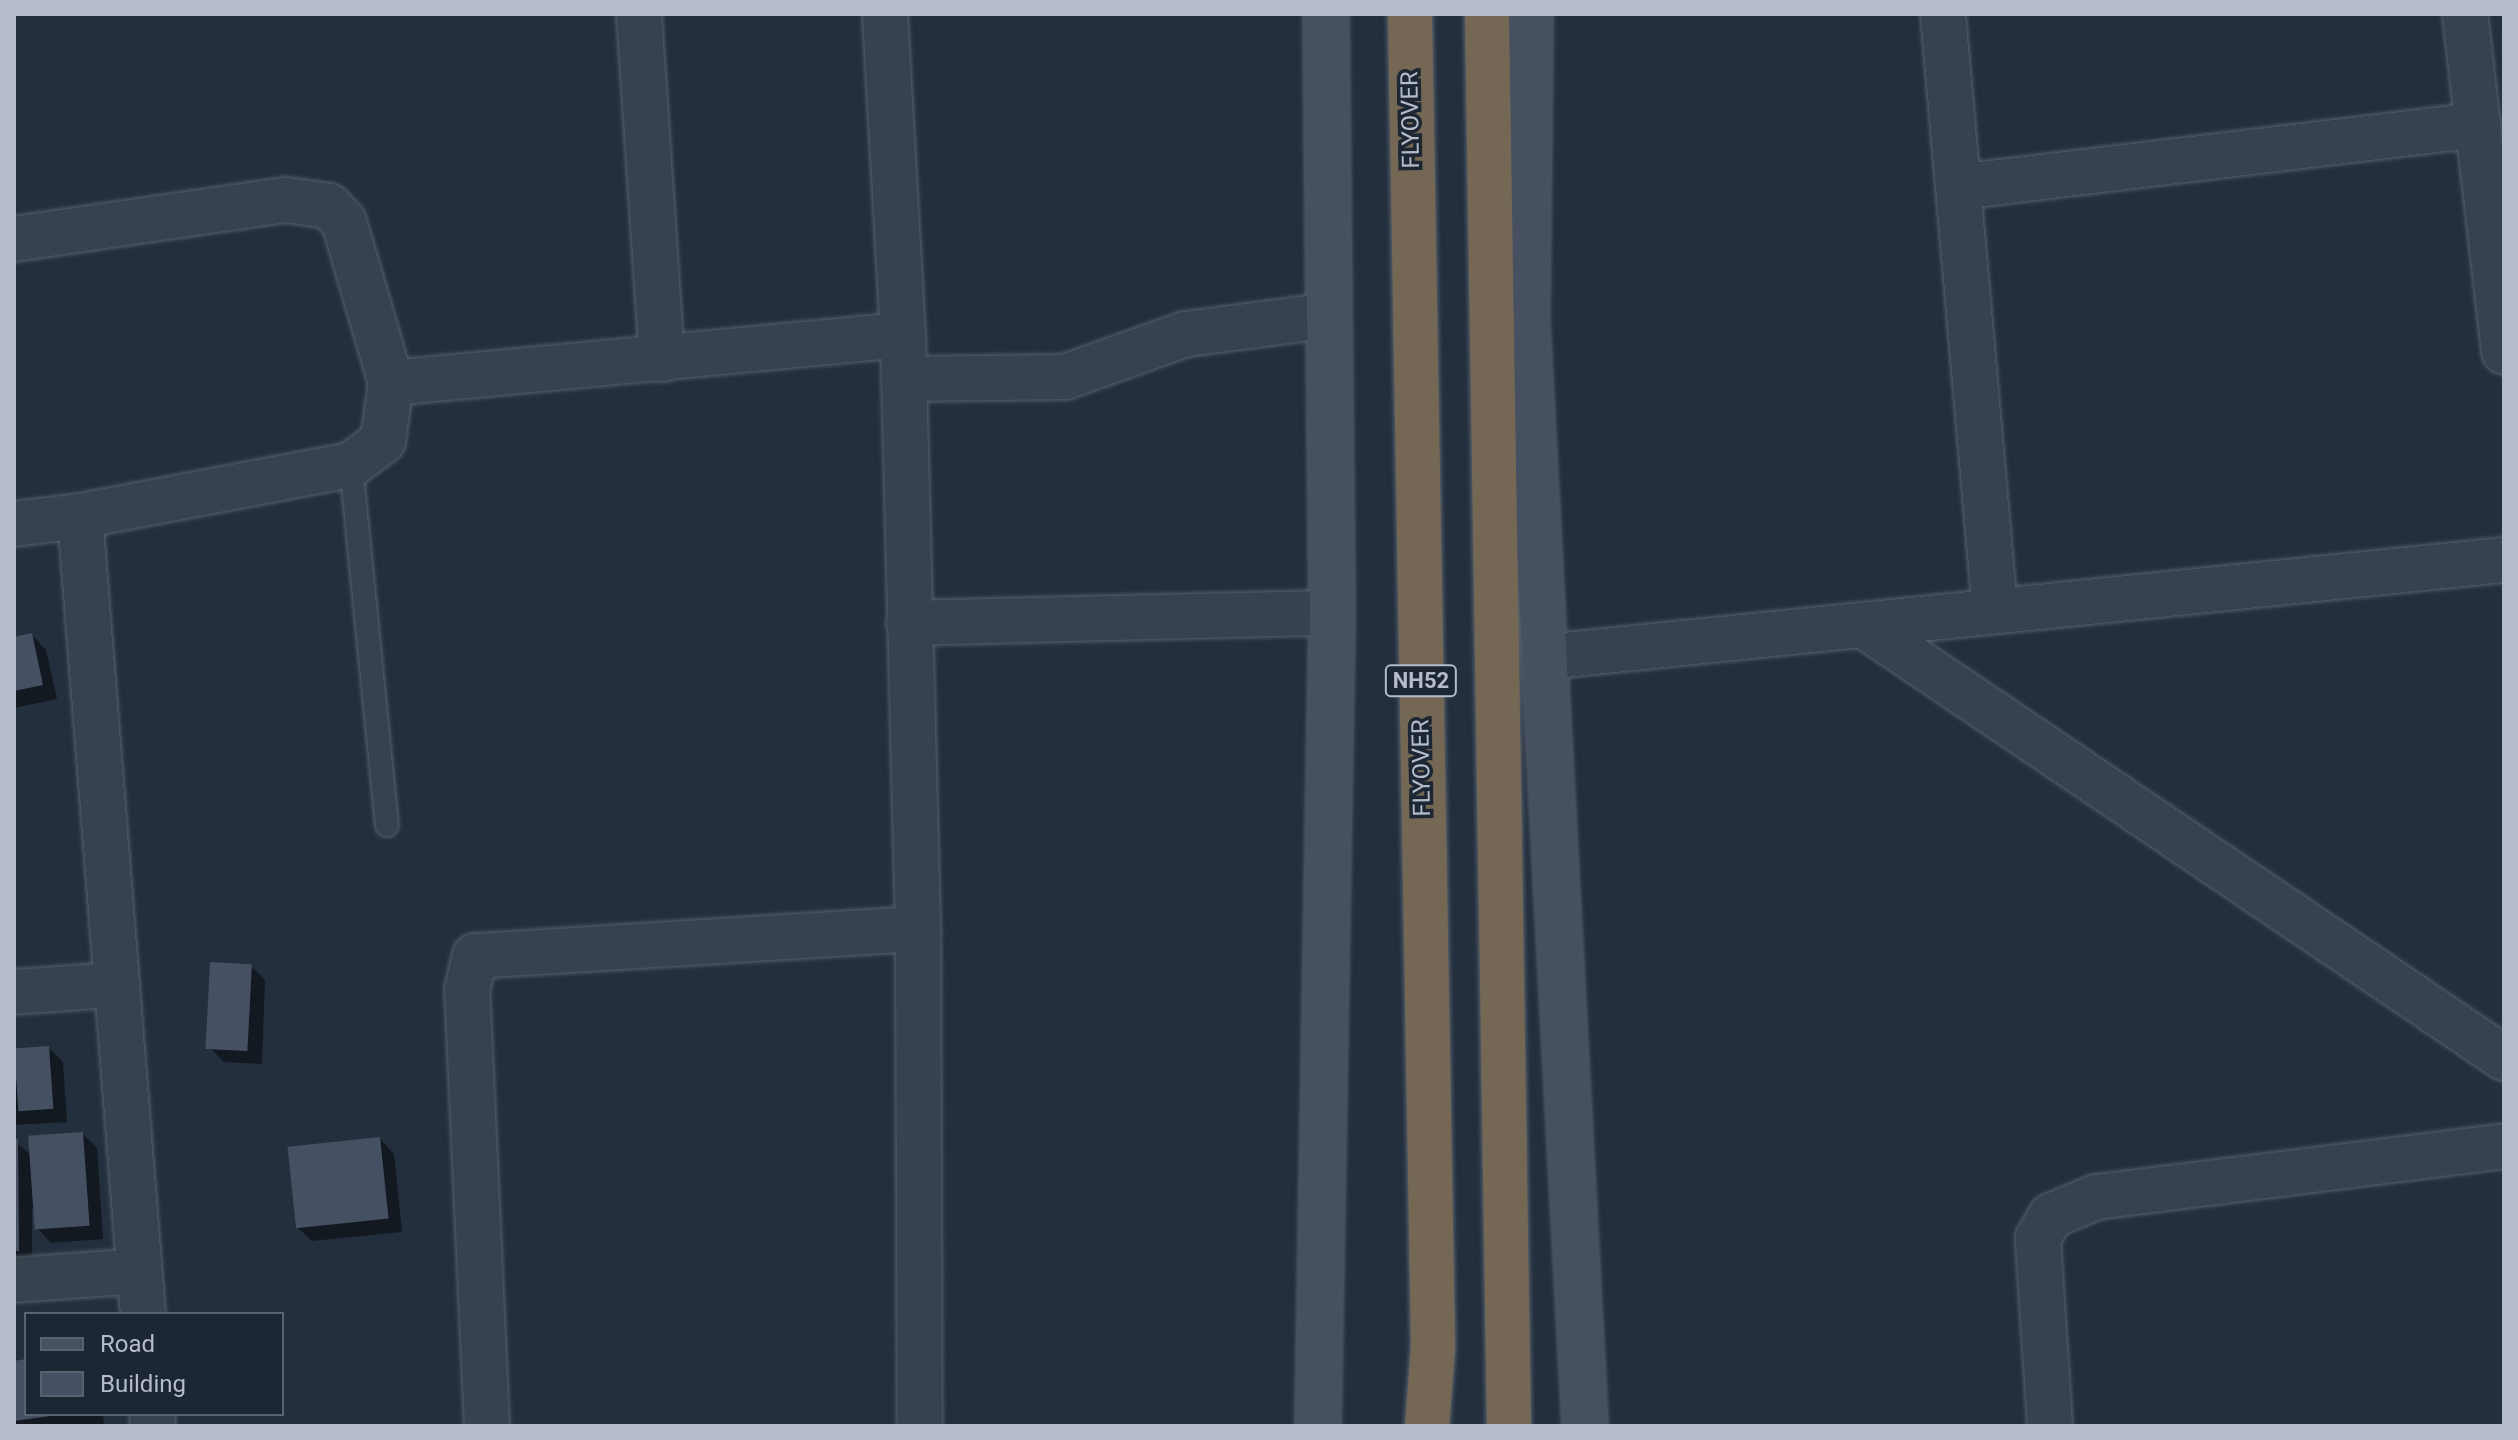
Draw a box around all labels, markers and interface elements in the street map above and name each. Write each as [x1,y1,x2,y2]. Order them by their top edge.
street label: FLYOVER [1396,71,1426,169]
road number: NH52 [1383,663,1459,699]
street label: FLYOVER [1407,719,1437,817]
legend [24,1312,284,1416]
text: Road [100,1330,155,1358]
text: Building [100,1370,186,1398]

